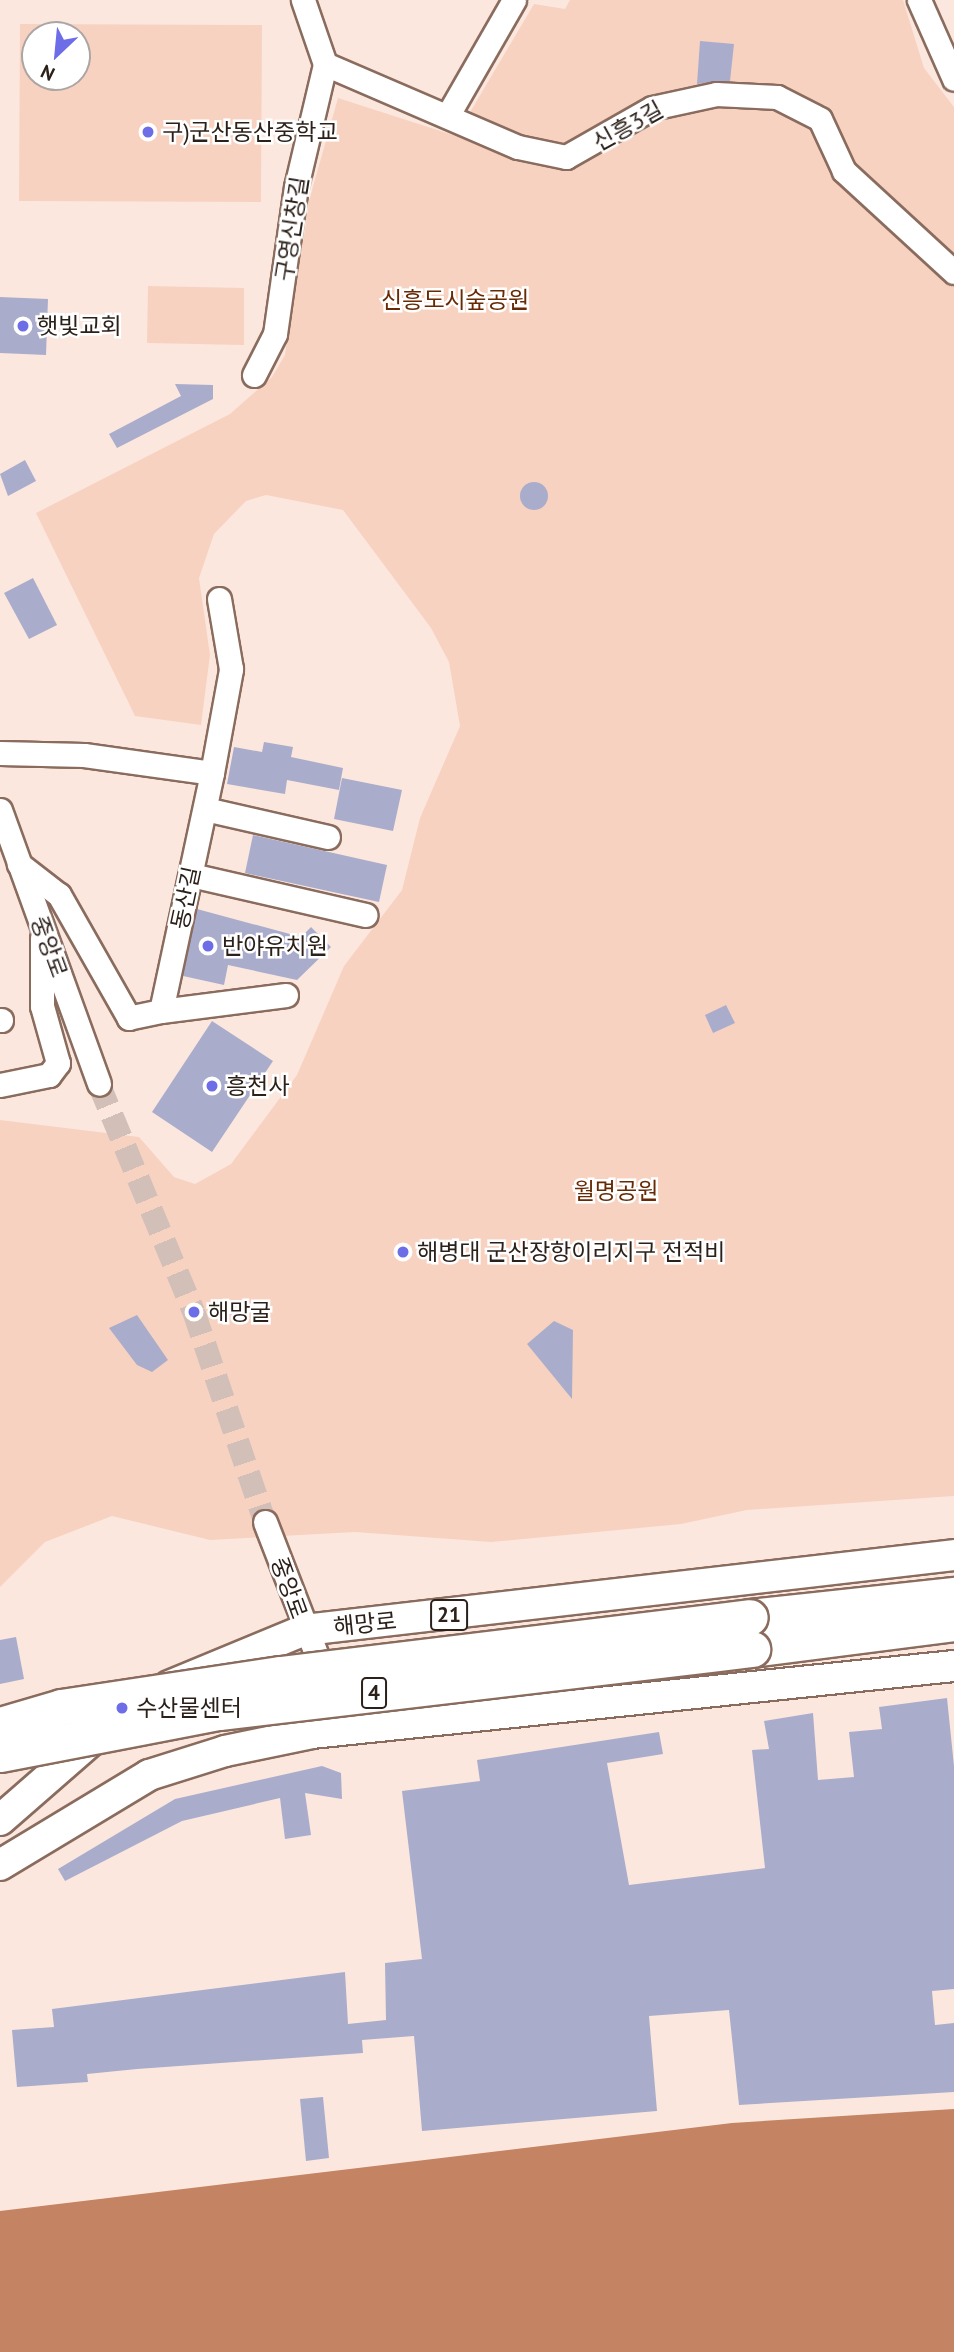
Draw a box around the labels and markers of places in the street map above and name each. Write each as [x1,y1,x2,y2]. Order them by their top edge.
place label: 구)군산동산중학교 [162,118,338,146]
marker: 구)군산동산중학교 [140,124,156,140]
place label: 햇빛교회 [37,312,122,340]
marker: 햇빛교회 [15,318,31,334]
place label: 반야유치원 [222,932,328,960]
marker: 반야유치원 [200,938,216,954]
place label: 흥천사 [226,1072,289,1100]
marker: 흥천사 [204,1078,220,1094]
place label: 해병대 군산장항이리지구 전적비 [417,1238,726,1266]
marker: 해병대 군산장항이리지구 전적비 [395,1244,411,1260]
place label: 해망굴 [208,1298,271,1326]
marker: 해망굴 [186,1304,202,1320]
place label: 수산물센터 [136,1694,242,1722]
marker: 수산물센터 [114,1700,130,1716]

